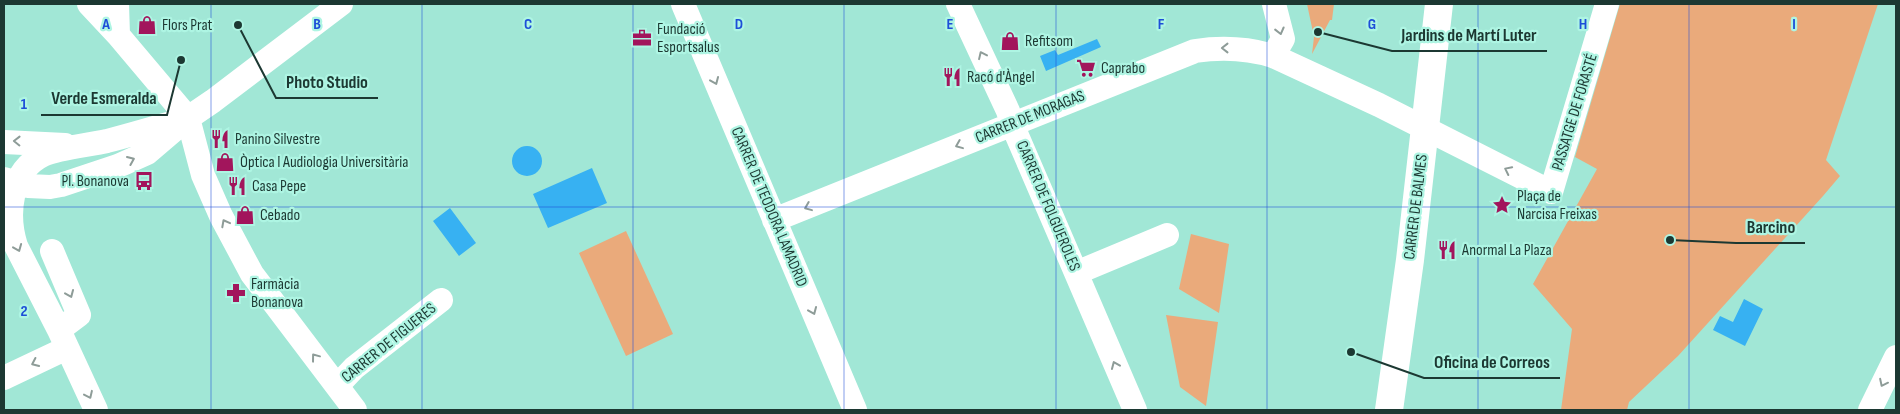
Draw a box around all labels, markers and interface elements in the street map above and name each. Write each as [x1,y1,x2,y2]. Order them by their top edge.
shop icon: Flors Prat [136,14,158,36]
text: A [101,15,110,34]
text: B [313,15,321,34]
text: C [524,15,532,34]
text: D [735,15,743,34]
text: E [947,15,954,34]
text: F [1158,15,1165,34]
text: G [1368,15,1376,34]
text: H [1579,15,1587,34]
text: I [1792,15,1796,34]
place label: Flors Prat [162,16,213,35]
callout: Jardins de Martí Luter [1392,18,1547,51]
place label: Fundació Esportsalus [657,20,720,57]
text: Jardins de Martí Luter [1400,25,1537,46]
one-way arrow [1275,26,1285,34]
office icon: Fundació Esportsalus [631,27,653,49]
shop icon: Refitsom [999,30,1021,52]
place label: Refitsom [1025,32,1073,51]
one-way arrow [1221,43,1228,53]
one-way arrow [978,51,989,60]
street label: PASSATGE DE FORASTÉ [1548,51,1602,173]
supermarket icon: Caprabo [1075,57,1097,79]
place label: Caprabo [1101,59,1145,78]
callout: Photo Studio [276,65,378,98]
restaurant icon: Racó d'Àngel [941,66,963,88]
place label: Racó d'Àngel [967,68,1035,87]
text: Photo Studio [286,72,368,93]
one-way arrow [709,76,720,85]
callout: Verde Esmeralda [41,82,167,115]
street label: CARRER DE MORAGAS [973,86,1087,148]
text: Verde Esmeralda [51,88,157,109]
text: 1 [21,95,28,114]
street label: CARRER DE TEODORA LAMADRID [727,124,811,290]
restaurant icon: Panino Silvestre [209,128,231,150]
place label: Panino Silvestre [235,130,320,149]
one-way arrow [12,136,20,147]
street label: CARRER DE FOLGUEROLES [1012,138,1084,274]
one-way arrow [955,139,964,150]
shop icon: Òptica I Audiologia Universitària [214,151,236,173]
place label: Òptica I Audiologia Universitària [240,153,409,172]
street label: CARRER DE BALMES [1400,153,1432,261]
one-way arrow [126,156,135,167]
one-way arrow [1504,166,1513,177]
bus stop icon: Pl. Bonanova [133,170,155,192]
place label: Pl. Bonanova [61,172,129,191]
restaurant icon: Casa Pepe [226,175,248,197]
place label: Casa Pepe [252,177,306,196]
place label: Plaça de Narcisa Freixas [1517,187,1597,224]
place icon: Plaça de Narcisa Freixas [1491,194,1513,216]
one-way arrow [804,200,813,211]
shop icon: Cebado [234,204,256,226]
place label: Cebado [260,206,300,225]
callout: Barcino [1736,210,1805,243]
text: Barcino [1747,217,1795,238]
one-way arrow [221,219,231,228]
restaurant icon: Anormal La Plaza [1436,239,1458,261]
place label: Anormal La Plaza [1461,241,1552,260]
one-way arrow [12,243,22,252]
place label: Farmàcia Bonanova [251,275,303,312]
pharmacy icon: Farmàcia Bonanova [225,282,247,304]
one-way arrow [64,289,75,298]
street label: CARRER DE FIGUERES [338,299,440,387]
text: 2 [20,302,28,321]
one-way arrow [806,306,817,315]
callout: Oficina de Correos [1424,345,1560,378]
text: Oficina de Correos [1434,352,1550,373]
one-way arrow [313,354,321,363]
one-way arrow [31,357,40,367]
one-way arrow [1111,361,1122,370]
one-way arrow [1879,378,1889,387]
one-way arrow [83,390,93,399]

